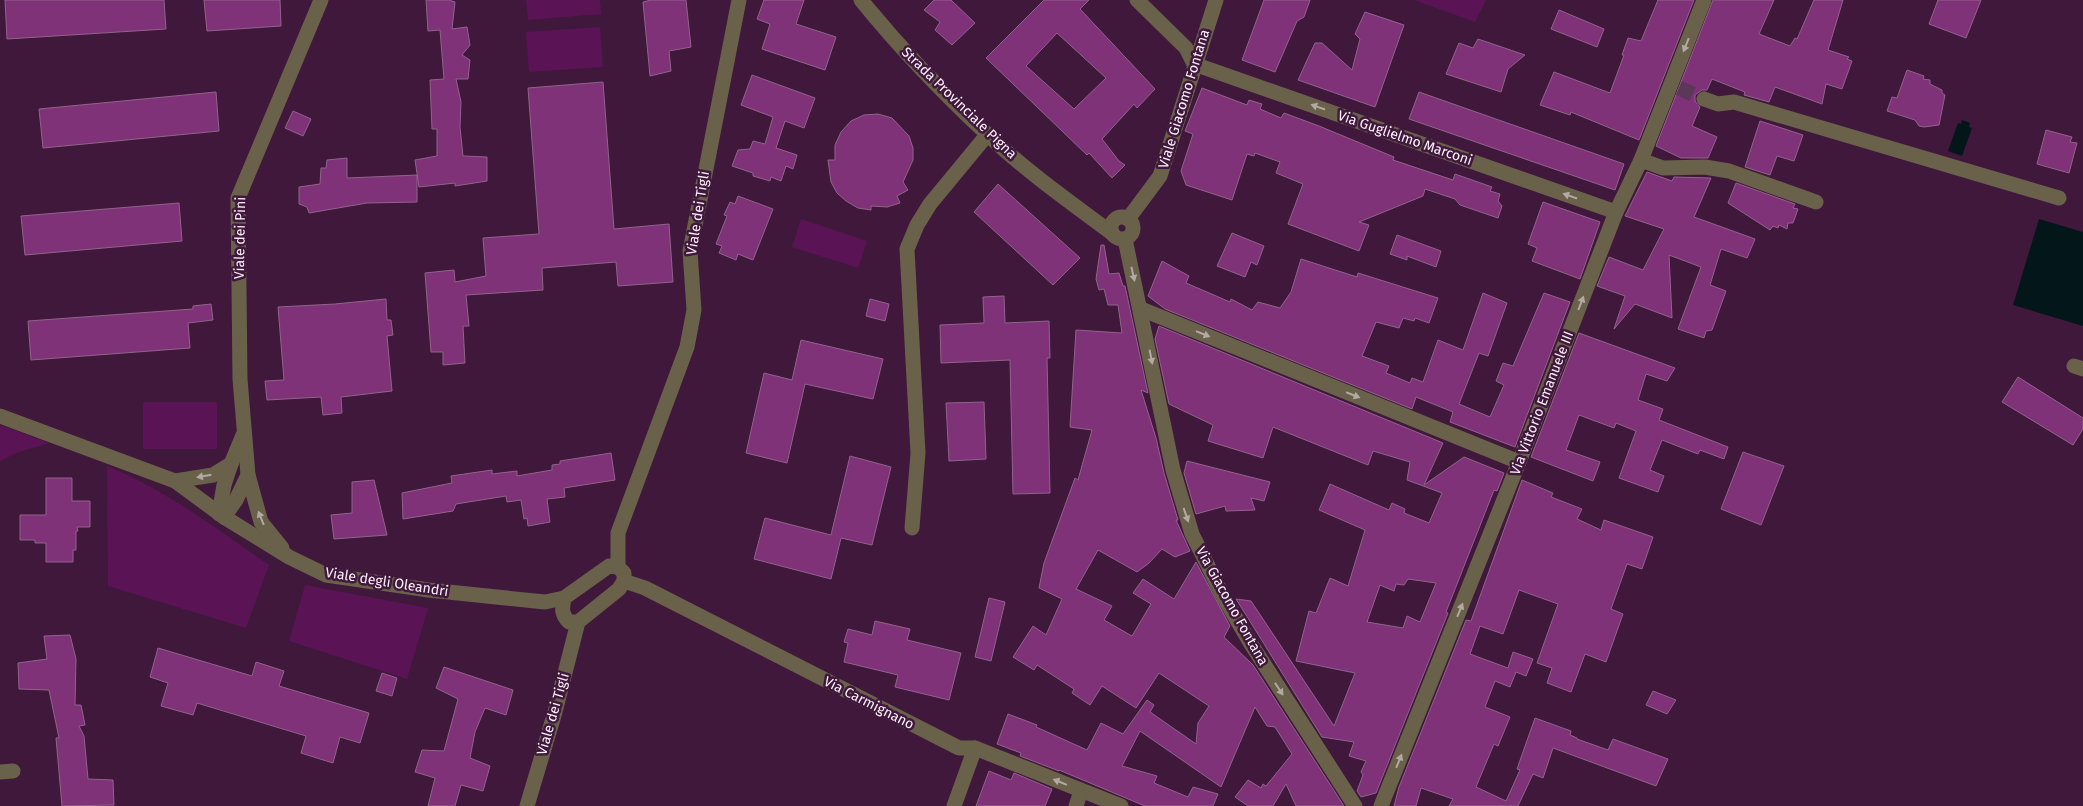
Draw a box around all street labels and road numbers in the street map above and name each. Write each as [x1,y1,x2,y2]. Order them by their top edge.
street label: Viale Giacomo Fontana [1155,27,1213,171]
street label: Strada Provinciale Pigna [898,44,1020,162]
street label: Via Guglielmo Marconi [1335,107,1475,169]
street label: Viale dei Tigli [683,170,713,256]
street label: Viale dei Pini [231,197,249,279]
street label: Via Vittorio Emanuele III [1507,329,1577,477]
street label: Via Giacomo Fontana [1192,544,1272,668]
street label: Viale degli Oleandri [324,564,450,600]
street label: Viale dei Tigli [533,671,573,757]
street label: Via Carmignano [821,673,917,733]

